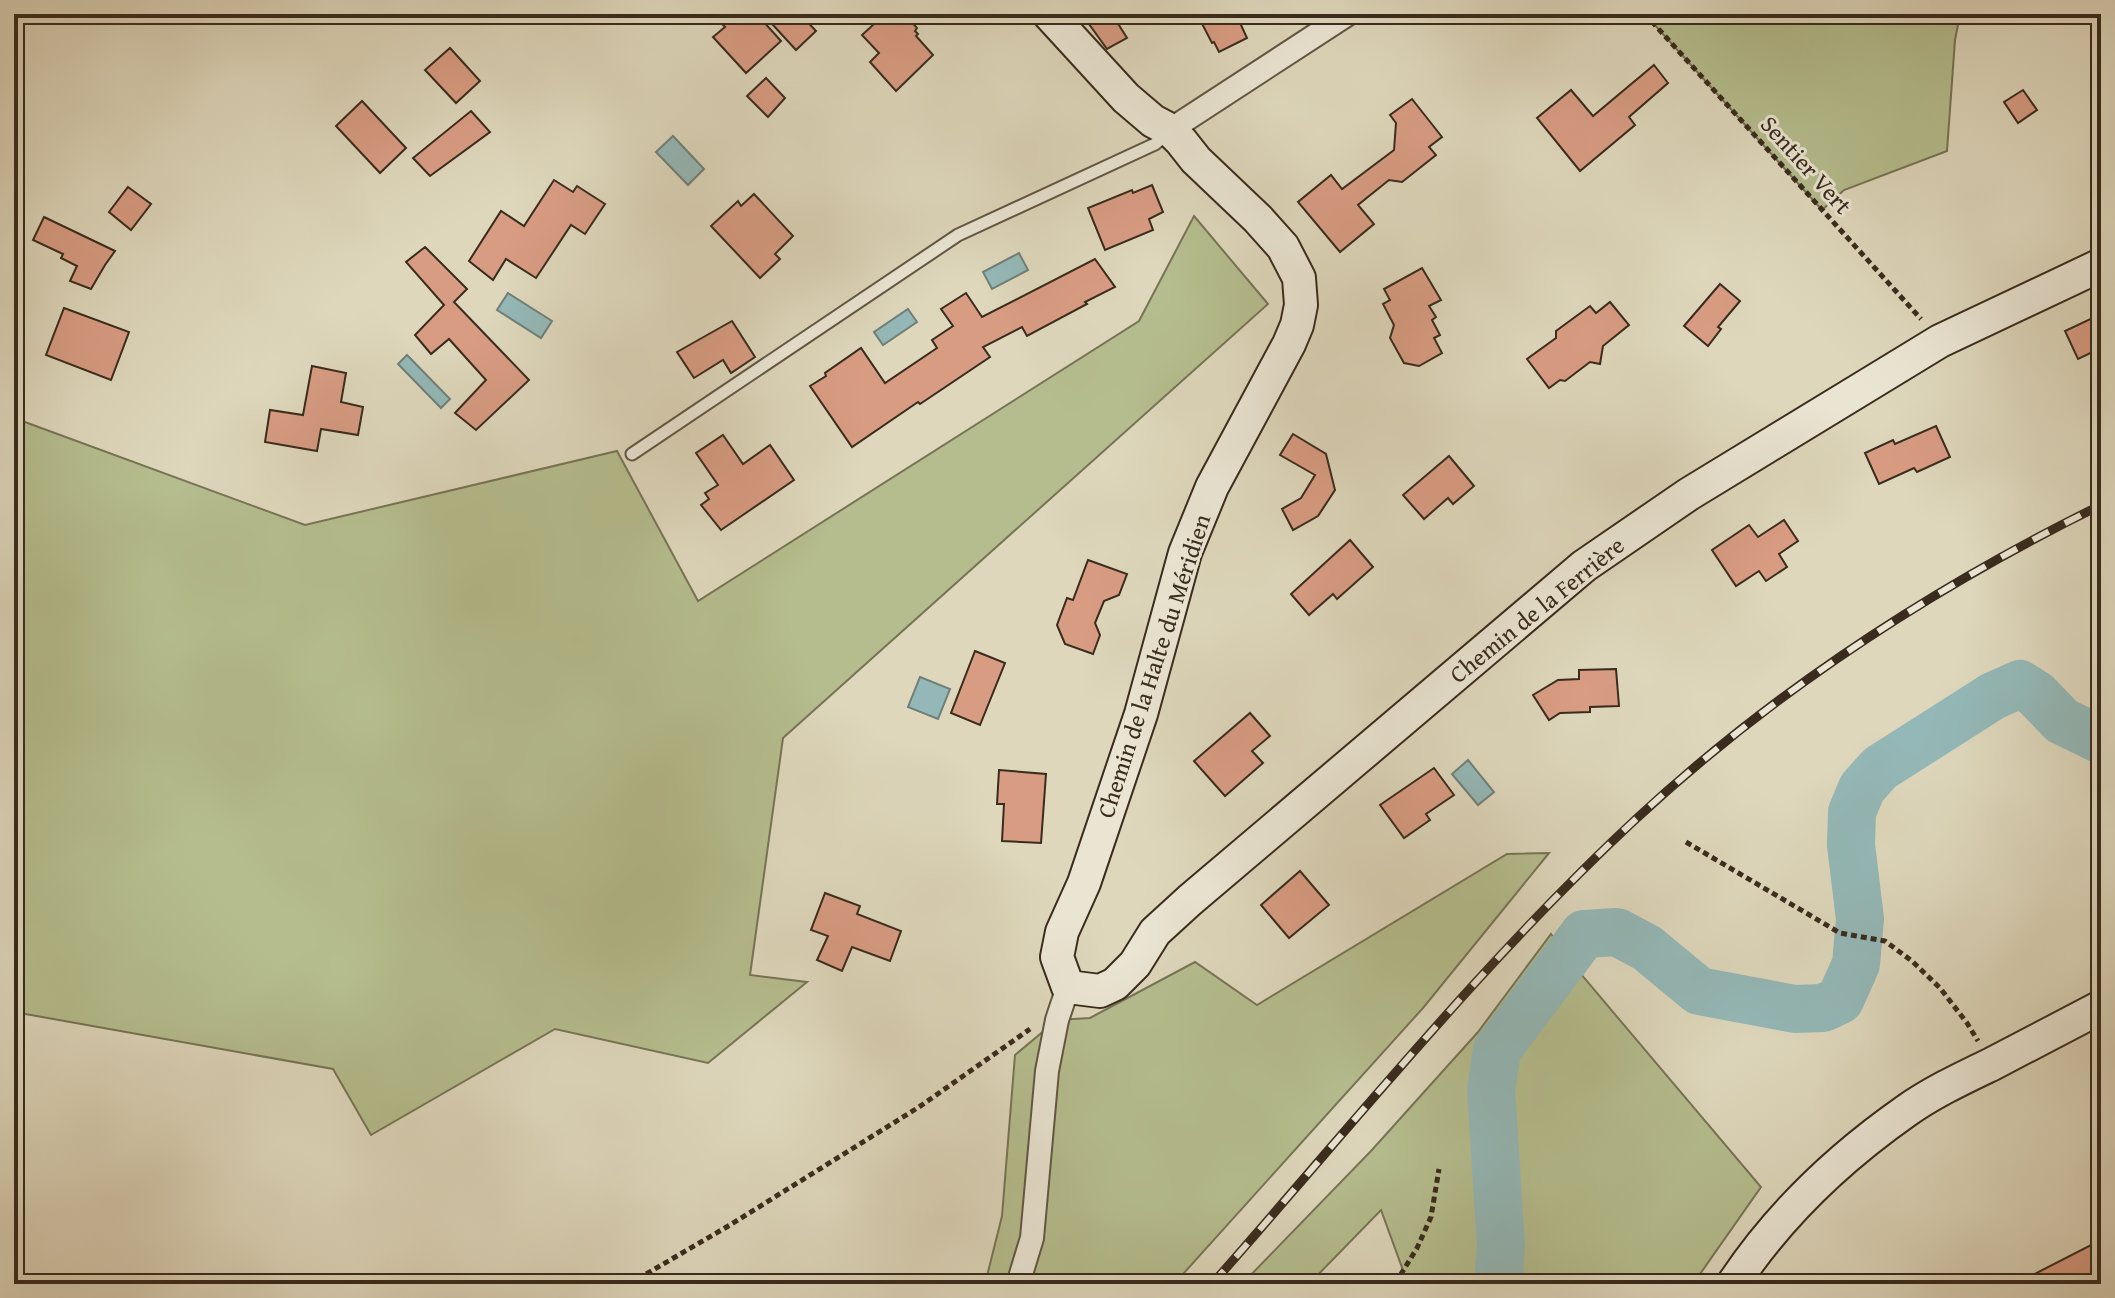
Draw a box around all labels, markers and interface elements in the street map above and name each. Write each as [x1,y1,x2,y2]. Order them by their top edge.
street label: Sentier Vert [1753,108,1861,222]
street label: Chemin de la Halte du Méridien [1088,509,1219,822]
street label: Chemin de la Ferrière [1442,528,1632,691]

